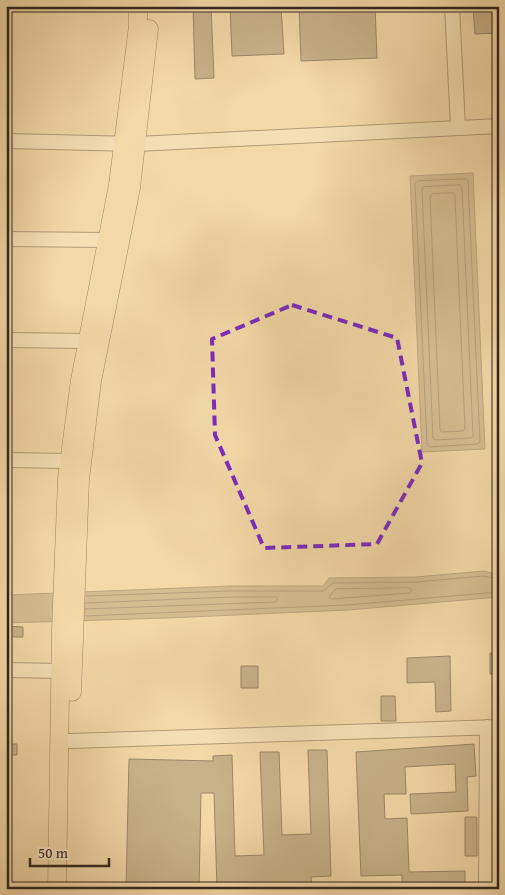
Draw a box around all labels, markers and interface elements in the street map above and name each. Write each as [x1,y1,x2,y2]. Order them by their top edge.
scale bar [30,835,109,867]
text: 50 m [38,842,69,863]

